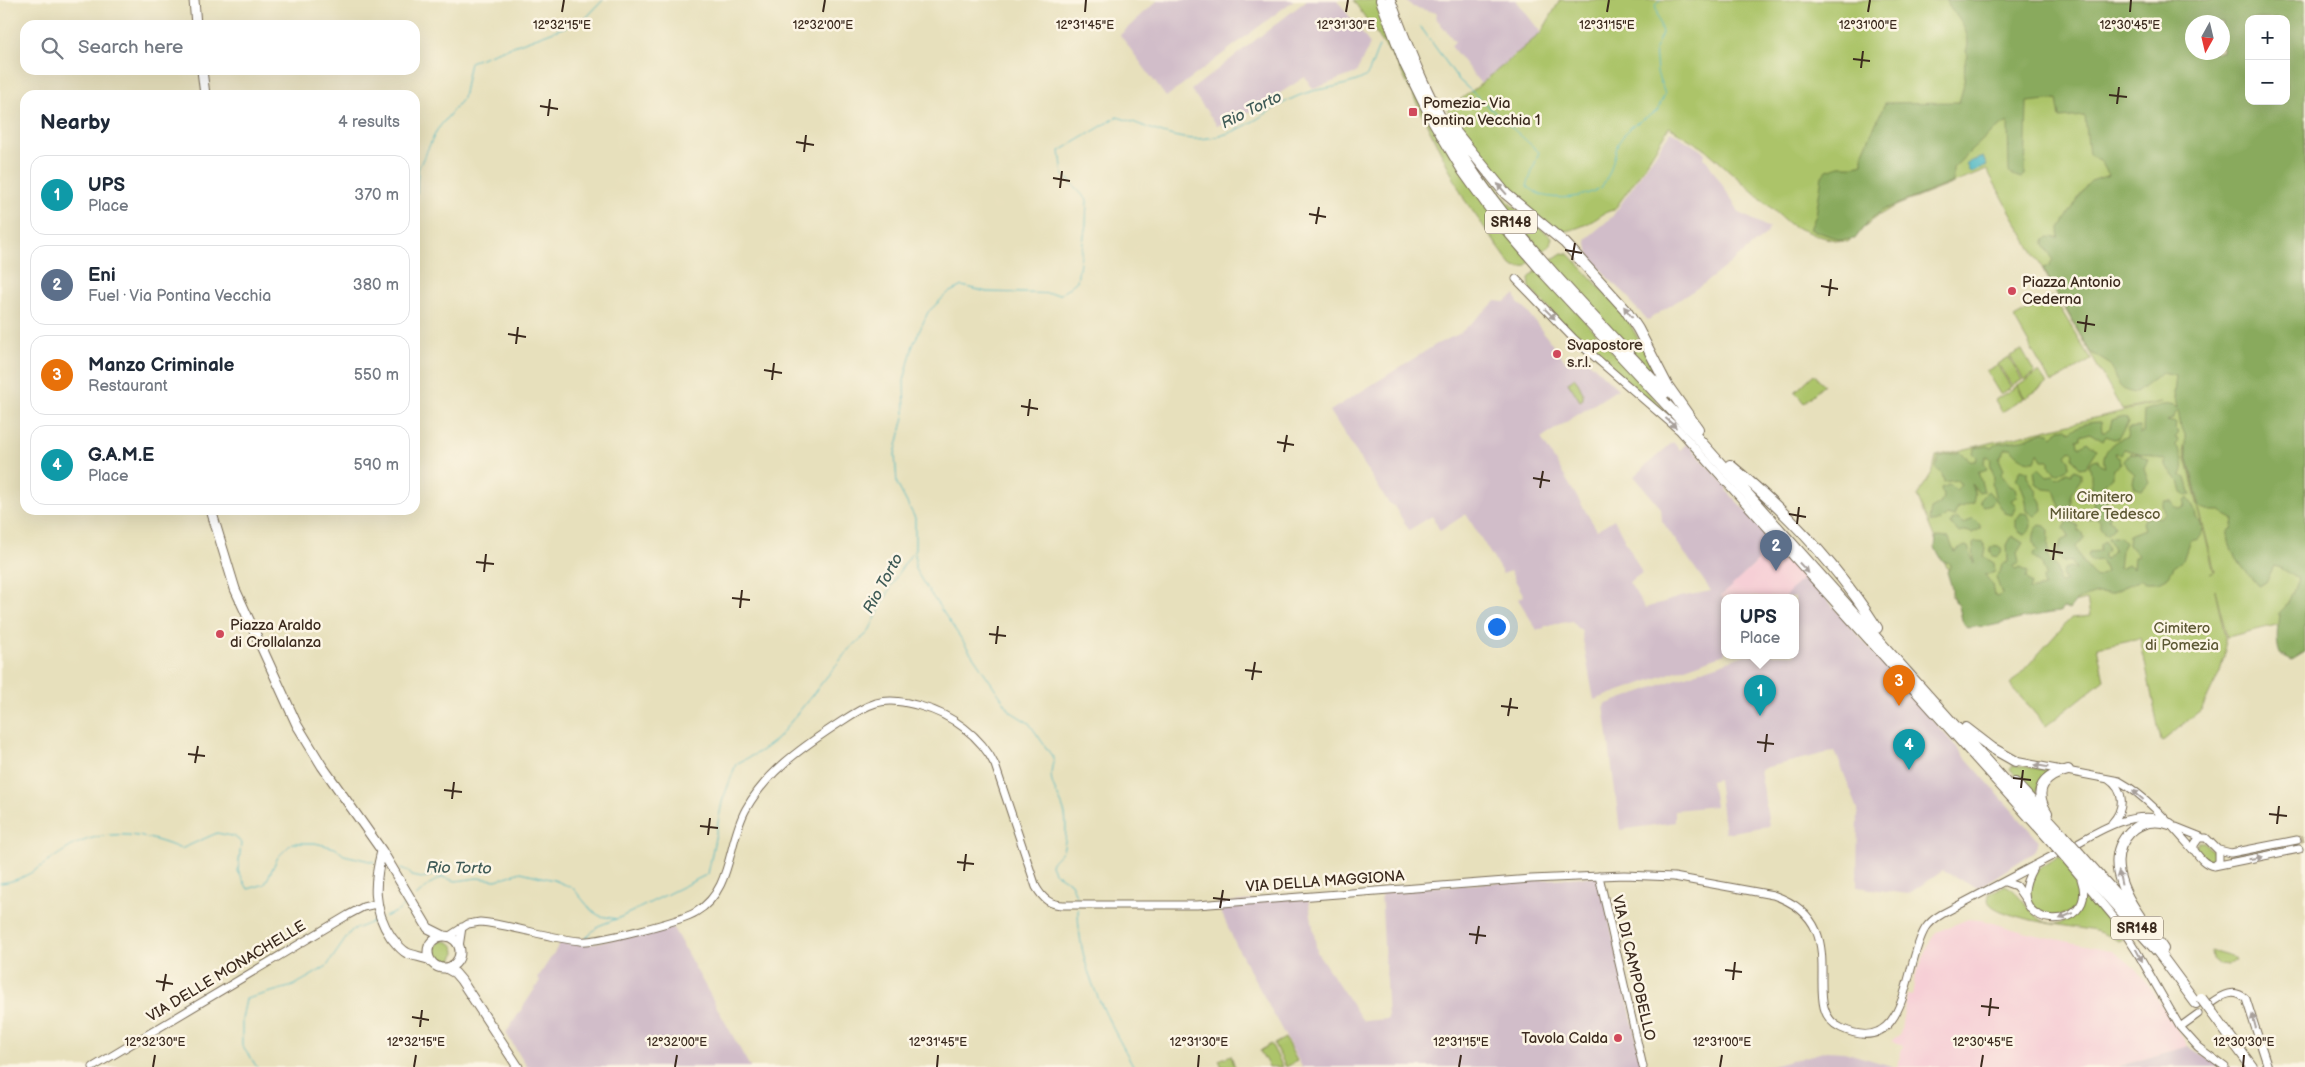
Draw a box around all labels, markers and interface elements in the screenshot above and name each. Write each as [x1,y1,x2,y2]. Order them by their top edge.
north arrow [2185,15,2230,60]
map controls [2245,15,2290,105]
button: + [2245,15,2290,60]
text: 12°32'15"E [533,18,591,33]
text: 12°32'00"E [793,18,853,33]
text: 12°31'45"E [1056,18,1114,33]
text: 12°31'30"E [1317,18,1375,33]
text: 12°31'15"E [1579,18,1635,33]
text: 12°31'00"E [1839,18,1897,33]
text: 12°30'45"E [2100,18,2160,33]
search box [20,20,420,75]
icon: search [38,34,66,62]
text: Search here [78,36,183,59]
button: − [2245,60,2290,105]
water label: Rio Torto [1218,87,1285,133]
place label: Pomezia- Via Pontina Vecchia 1 [1423,94,1541,130]
marker: Pomezia- Via Pontina Vecchia 1 [1407,106,1419,118]
text: Nearby [40,110,110,135]
text: 4 results [338,113,400,132]
text: UPS [88,174,125,197]
one-way arrow [1496,183,1507,196]
text: 1 [54,186,60,205]
text: 370 m [354,186,399,205]
text: Place [88,197,129,216]
road number: SR148 [1485,210,1537,233]
text: Eni [88,264,116,287]
place label: Piazza Antonio Cederna [2022,273,2121,309]
text: 2 [52,276,62,295]
text: 380 m [353,276,399,295]
marker: Piazza Antonio Cederna [2006,285,2018,297]
text: Fuel · Via Pontina Vecchia [88,287,271,306]
one-way arrow [1622,306,1633,319]
one-way arrow [1544,308,1556,320]
place label: Svapostore s.r.l. [1567,336,1643,372]
marker: Svapostore s.r.l. [1551,348,1563,360]
text: Manzo Criminale [88,354,235,377]
text: 3 [52,366,62,385]
text: 550 m [354,366,399,385]
text: Restaurant [88,377,168,396]
one-way arrow [1664,417,1676,429]
text: G.A.M.E [88,444,154,467]
text: 4 [52,456,62,475]
text: 590 m [354,456,399,475]
text: Place [88,467,129,486]
park label: Cimitero Militare Tedesco [2049,488,2161,524]
pin: 2 [1760,530,1792,571]
water label: Rio Torto [859,551,907,617]
one-way arrow [1798,562,1810,574]
popup [1721,594,1799,659]
text: UPS [1740,606,1777,629]
your location [1484,614,1510,640]
place label: Piazza Araldo di Crollalanza [230,616,321,652]
park label: Cimitero di Pomezia [2145,619,2219,655]
marker: Piazza Araldo di Crollalanza [214,628,226,640]
text: Place [1740,629,1780,648]
pin: 3 [1883,665,1915,706]
pin: 1 [1744,675,1776,716]
pin: 4 [1893,729,1925,770]
one-way arrow [2033,761,2049,769]
one-way arrow [2133,789,2145,801]
one-way arrow [2249,853,2265,861]
water label: Rio Torto [426,858,492,879]
street label: VIA DELLA MAGGIONA [1245,866,1406,897]
one-way arrow [2116,870,2124,885]
street label: VIA DI CAMPOBELLO [1608,893,1660,1043]
one-way arrow [2059,913,2073,921]
street label: VIA DELLE MONACHELLE [143,916,309,1026]
road number: SR148 [2111,916,2163,940]
one-way arrow [2134,948,2143,962]
one-way arrow [2250,1013,2258,1028]
place label: Tavola Calda [1521,1029,1608,1048]
marker: Tavola Calda [1612,1032,1624,1044]
text: 12°32'30"E [125,1035,186,1050]
text: 12°32'15"E [387,1035,445,1050]
text: 12°32'00"E [647,1035,707,1050]
text: 12°31'45"E [909,1035,967,1050]
text: 12°31'30"E [1170,1035,1228,1050]
text: 12°31'15"E [1433,1035,1489,1050]
text: 12°31'00"E [1693,1035,1751,1050]
text: 12°30'45"E [1953,1035,2013,1050]
text: 12°30'30"E [2214,1035,2274,1050]

